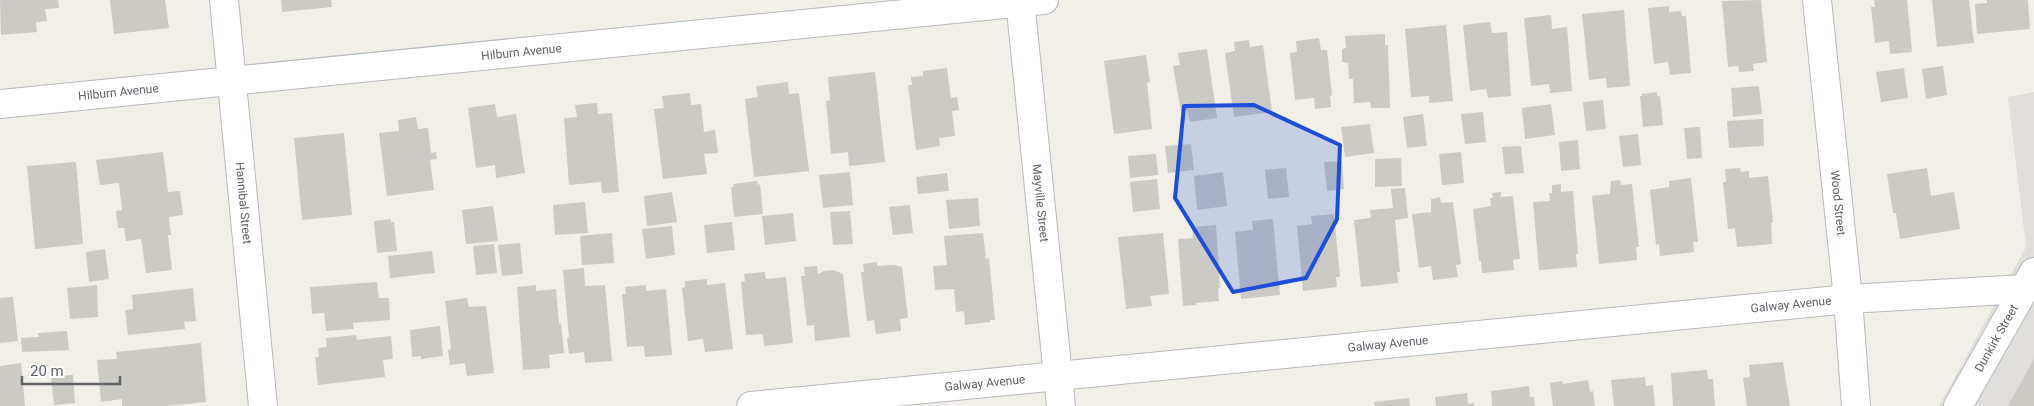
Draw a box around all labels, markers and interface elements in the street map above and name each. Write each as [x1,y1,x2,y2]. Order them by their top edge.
street label: Hilburn Avenue [481,41,562,63]
street label: Hilburn Avenue [78,81,159,103]
street label: Hannibal Street [233,161,254,245]
street label: Mayville Street [1030,163,1051,243]
street label: Wood Street [1828,170,1848,236]
street label: Galway Avenue [1750,294,1832,315]
street label: Dunkirk Street [1972,302,2021,374]
street label: Galway Avenue [1347,333,1429,355]
scale bar [22,354,120,386]
text: 20 m [30,362,64,380]
street label: Galway Avenue [944,372,1026,394]

